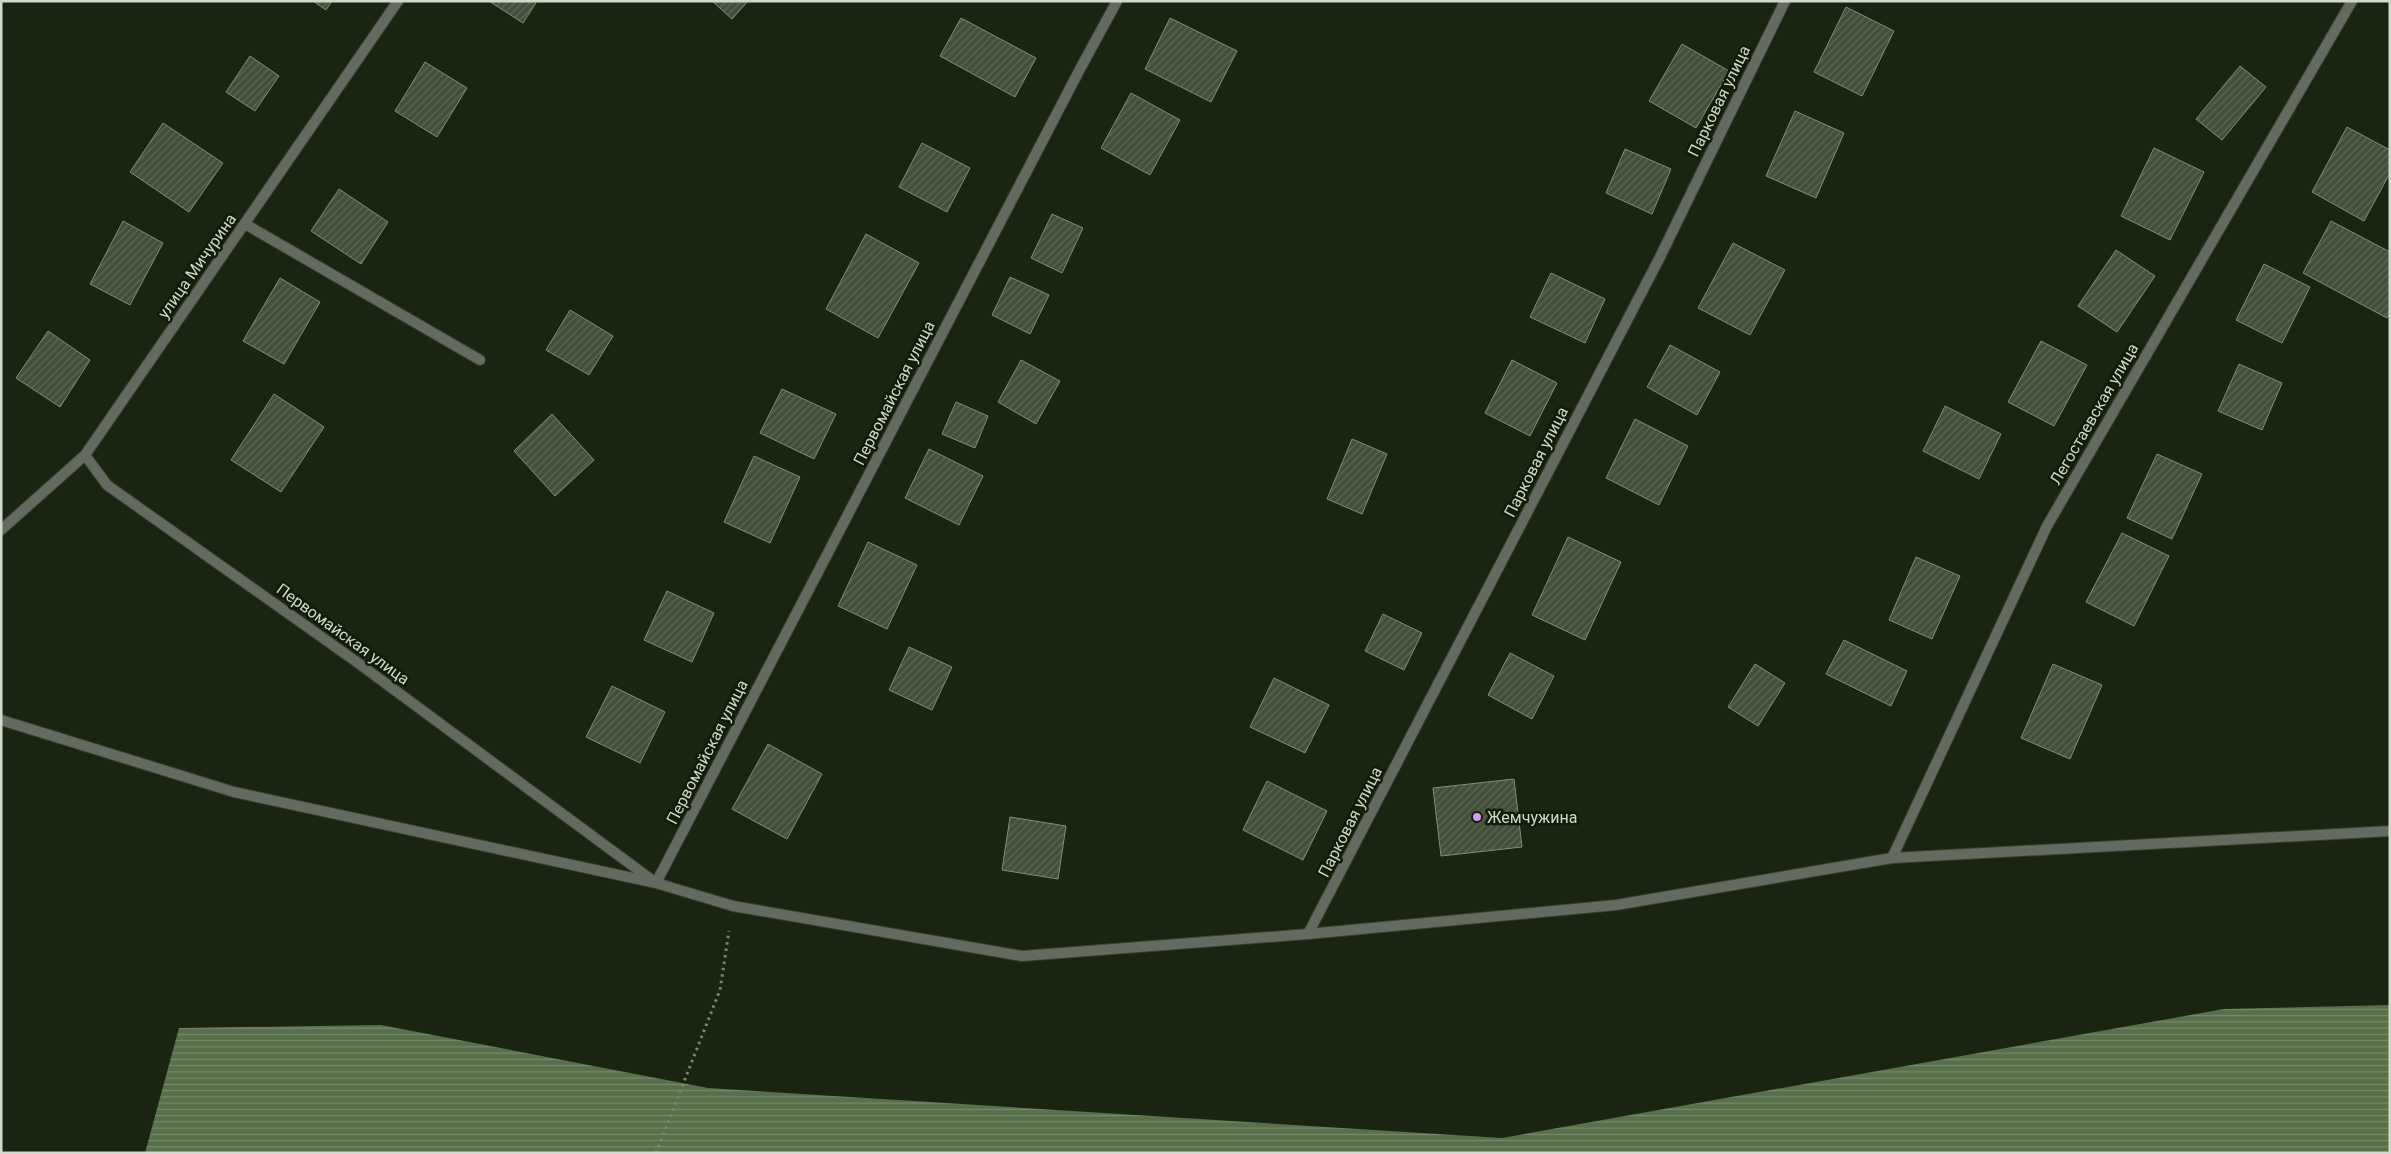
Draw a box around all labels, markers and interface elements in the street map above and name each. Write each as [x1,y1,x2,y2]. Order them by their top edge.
street label: Парковая улица [1684,42,1754,160]
street label: улица Мичурина [154,210,240,322]
street label: Первомайская улица [849,318,939,468]
street label: Легостаевская улица [2046,340,2142,488]
street label: Парковая улица [1500,404,1572,520]
street label: Первомайская улица [273,579,413,689]
street label: Первомайская улица [662,677,752,827]
street label: Парковая улица [1314,764,1386,880]
place label: Жемчужина [1487,808,1577,827]
marker: Жемчужина [1471,811,1483,823]

